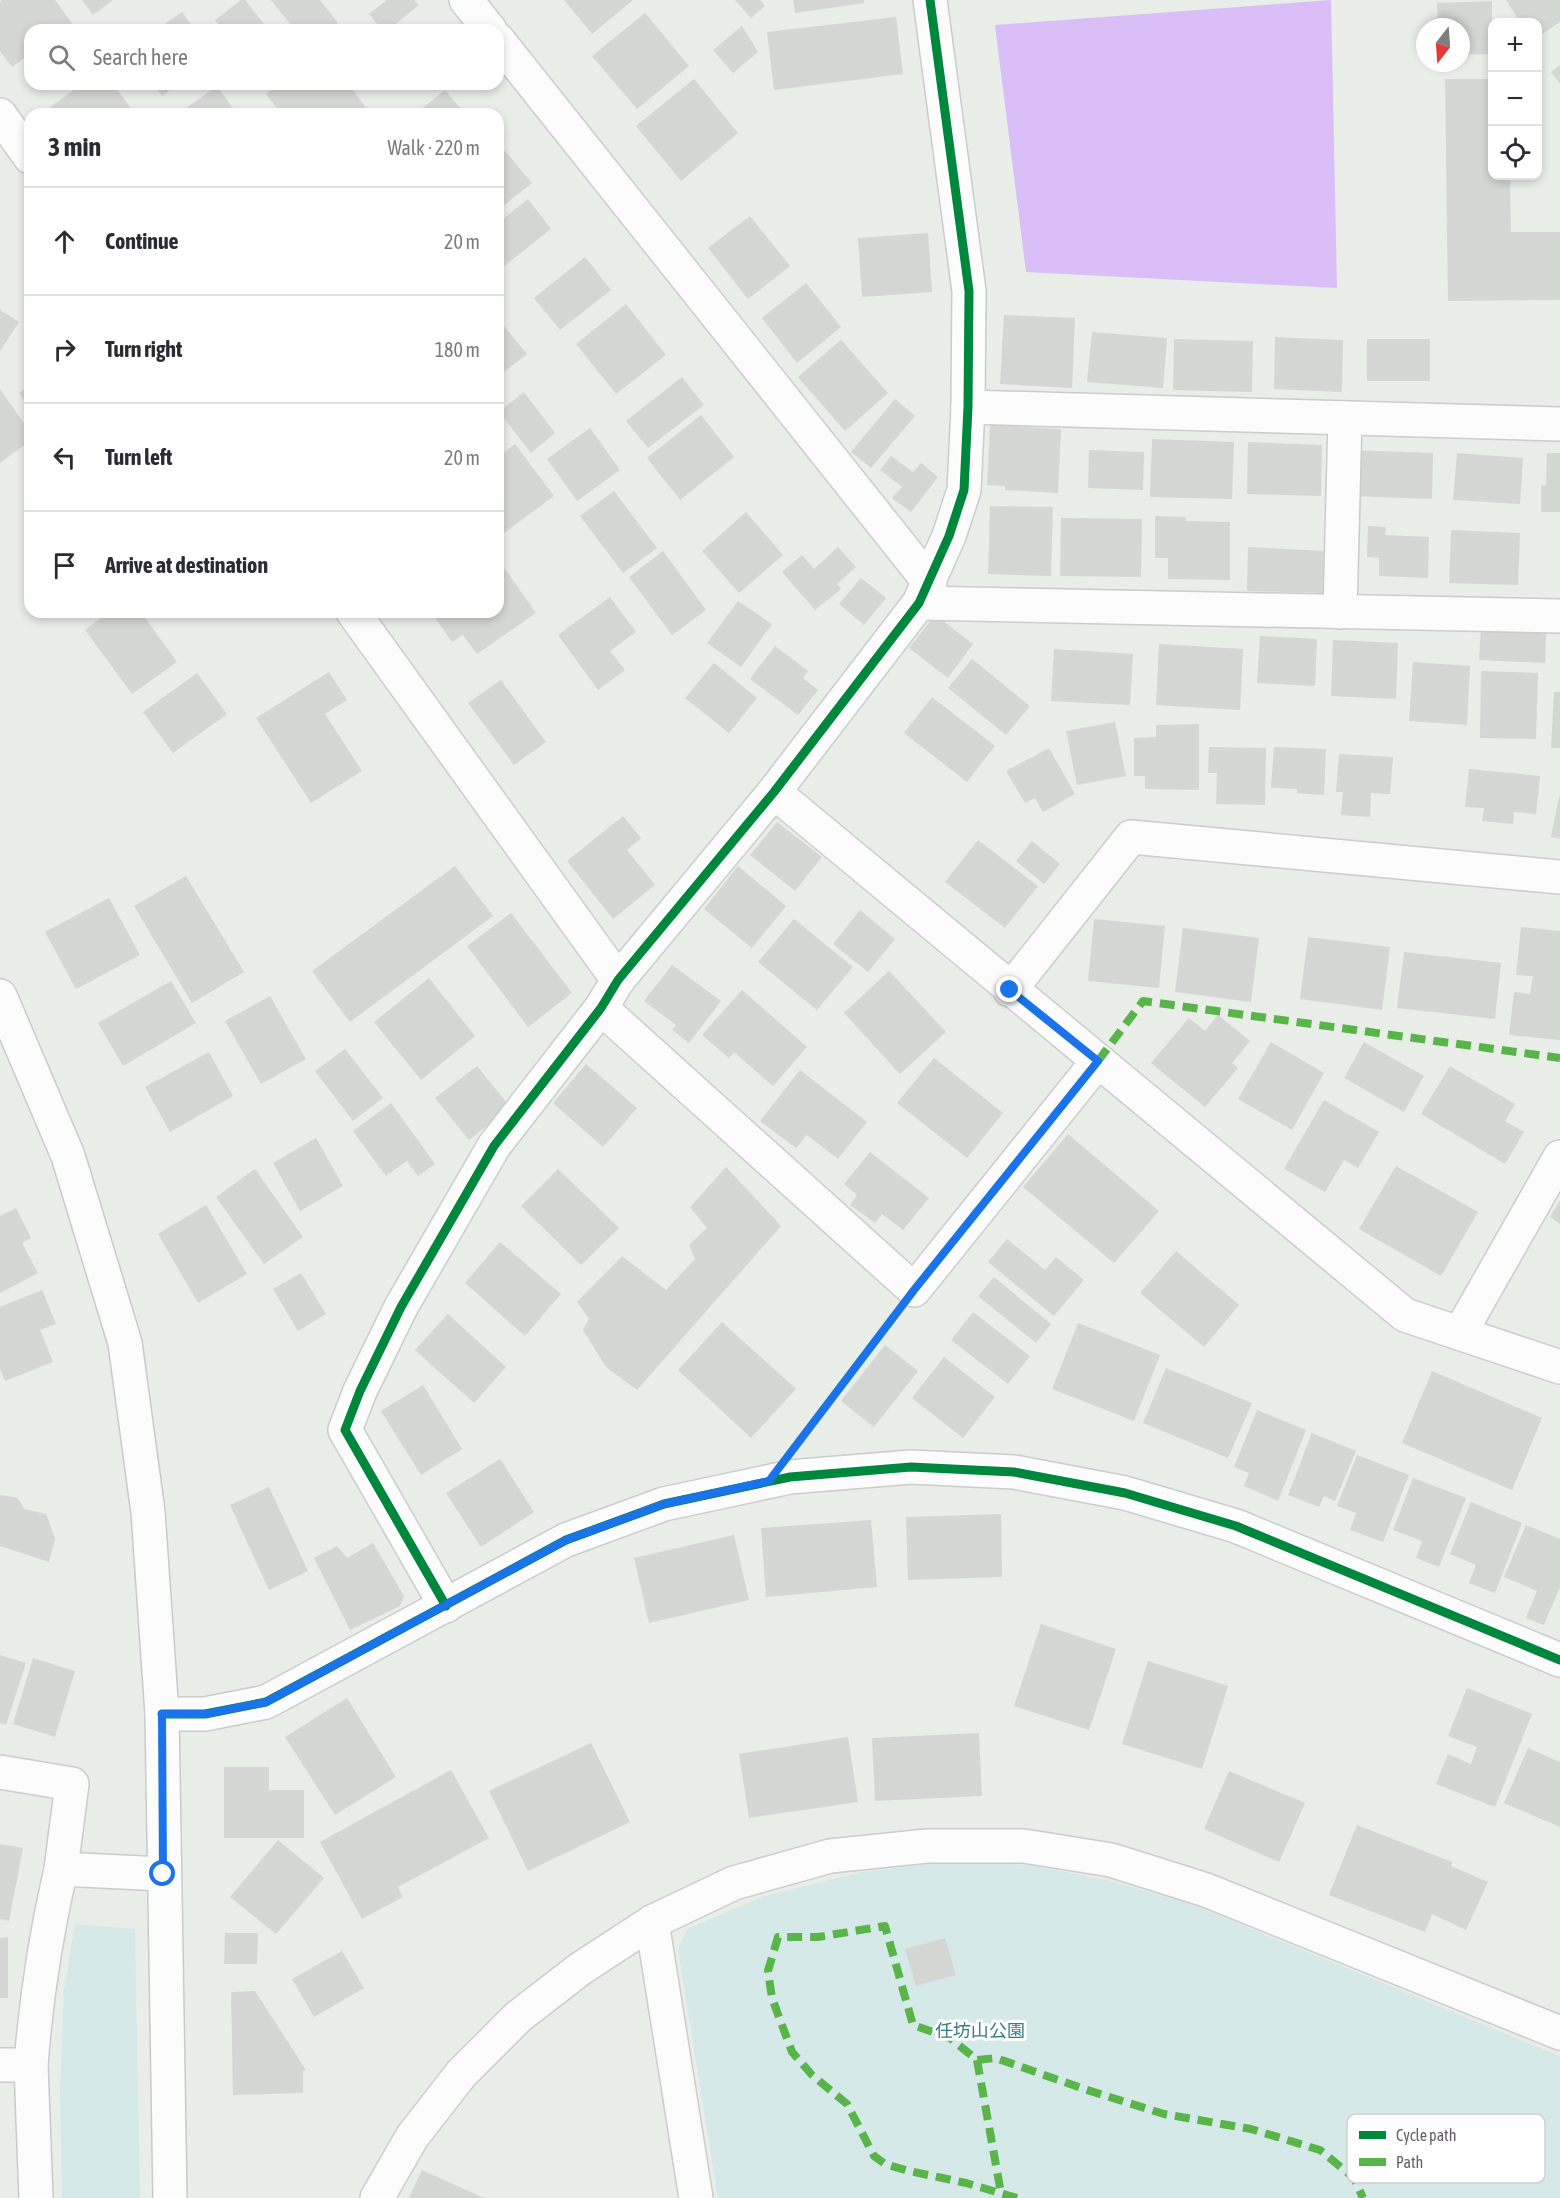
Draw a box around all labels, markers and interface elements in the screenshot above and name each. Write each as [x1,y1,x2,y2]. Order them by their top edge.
north arrow [1416,18,1470,72]
map controls [1488,18,1542,180]
button: + [1488,18,1542,72]
search box [24,24,504,90]
icon: search [45,41,78,74]
text: Search here [93,44,188,70]
button: − [1488,72,1542,126]
button: locate [1488,126,1542,180]
text: 3 min [48,132,101,162]
text: Walk · 220 m [388,136,480,159]
icon: ahead [48,225,81,258]
text: Continue [105,228,179,254]
text: 20 m [444,230,480,253]
icon: right [48,333,81,366]
text: Turn right [105,336,182,362]
text: 180 m [435,338,480,361]
icon: left [48,441,81,474]
text: Turn left [105,444,172,470]
text: 20 m [444,446,480,469]
icon: arrive [48,549,81,582]
text: Arrive at destination [105,552,268,578]
route end [996,976,1022,1002]
route start [149,1860,175,1886]
park label: 任坊山公園 [935,2020,1025,2041]
legend [1347,2114,1545,2183]
text: Cycle path [1396,2126,1456,2145]
text: Path [1396,2153,1423,2171]

